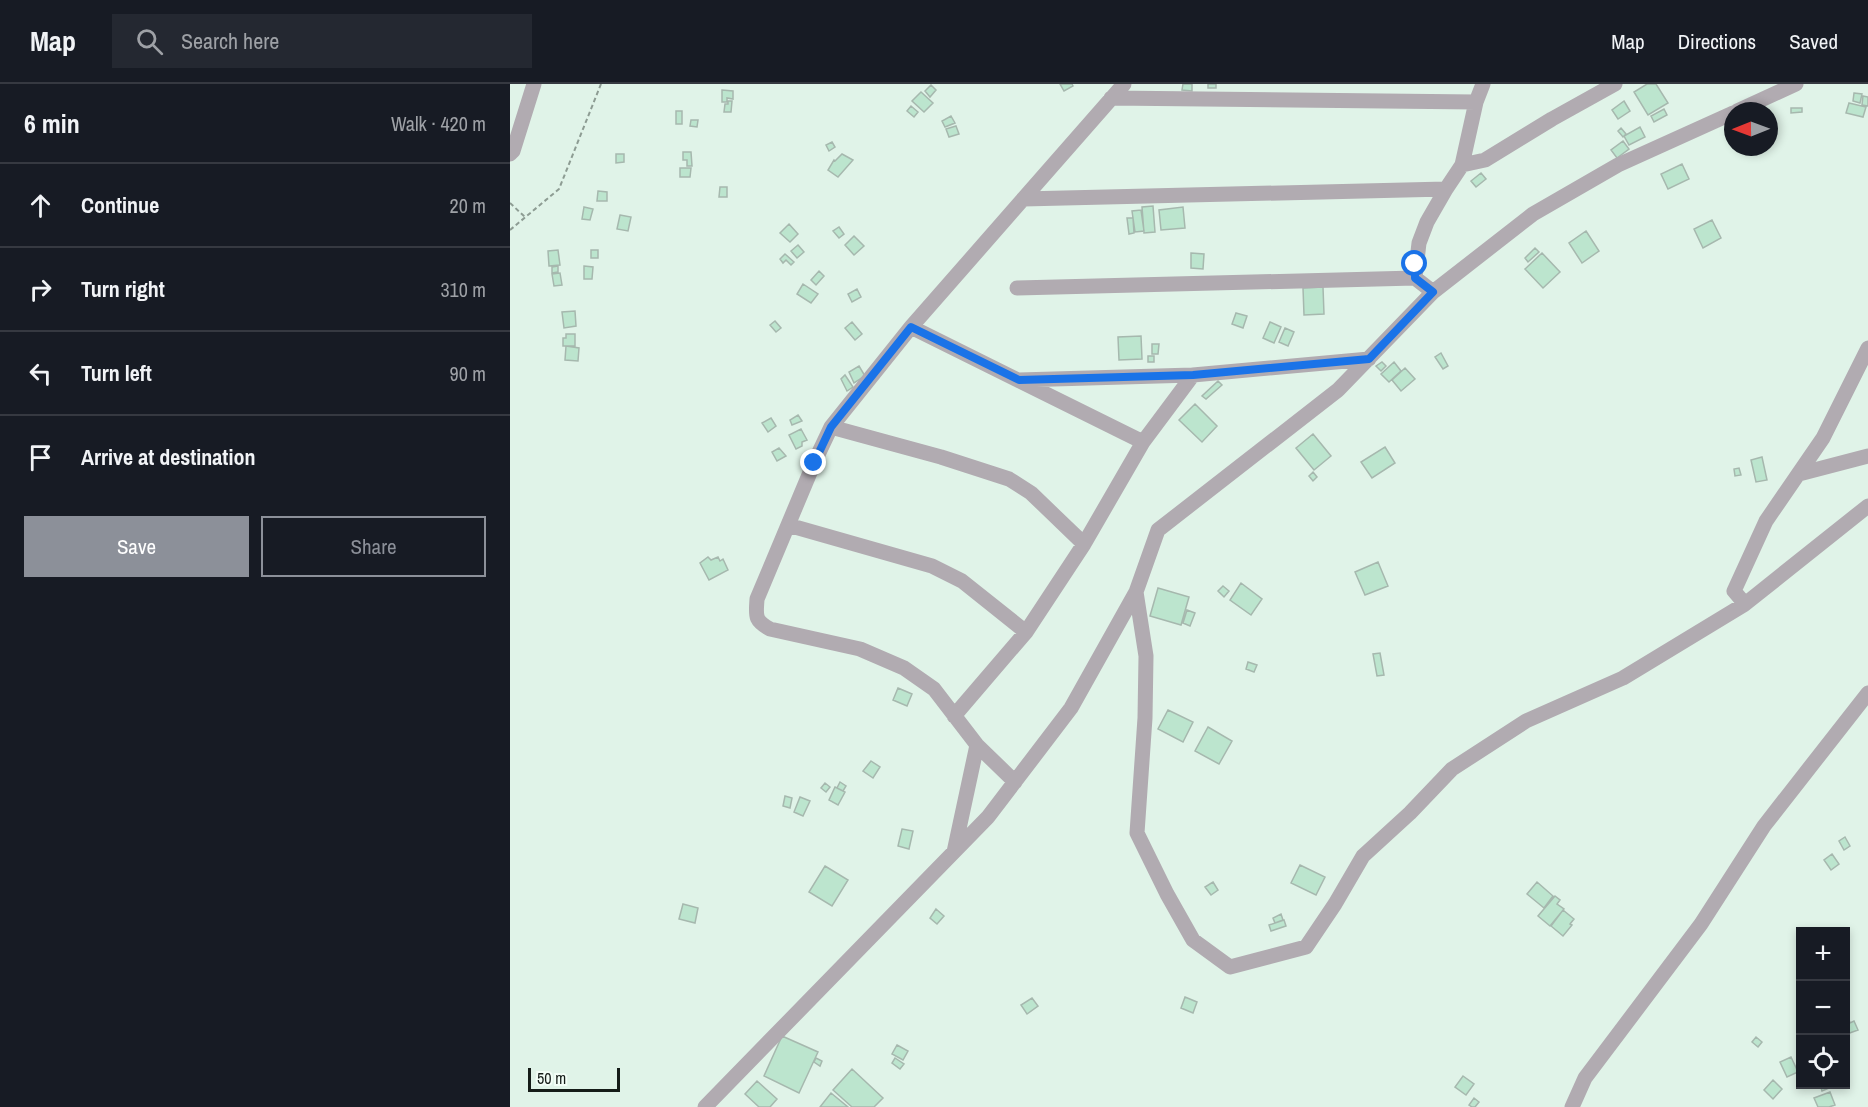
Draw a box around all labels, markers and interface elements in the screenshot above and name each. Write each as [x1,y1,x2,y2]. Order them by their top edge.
search box [112,14,532,68]
text: Map [30,22,76,60]
icon: search [133,25,166,58]
text: Search here [181,26,279,56]
text: Map [1611,27,1645,56]
text: Directions [1678,27,1756,56]
text: Saved [1789,27,1838,56]
north arrow [1724,102,1778,156]
text: 6 min [24,106,80,141]
text: Walk · 420 m [391,110,486,137]
icon: ahead [24,189,57,222]
text: Continue [81,190,159,220]
text: 20 m [450,192,486,219]
route start [1401,250,1427,276]
icon: right [24,273,57,306]
text: Turn right [81,274,165,304]
text: 310 m [440,276,486,303]
icon: left [24,357,57,390]
text: Turn left [81,358,152,388]
text: 90 m [450,360,486,387]
icon: arrive [24,441,57,474]
text: Arrive at destination [81,442,255,472]
route end [800,449,826,475]
button: Save [24,516,249,577]
button: Share [261,516,486,577]
map controls [1796,927,1850,1089]
button: + [1796,927,1850,981]
button: − [1796,981,1850,1035]
button: locate [1796,1035,1850,1089]
scale bar [528,1065,620,1092]
text: 50 m [537,1067,566,1089]

